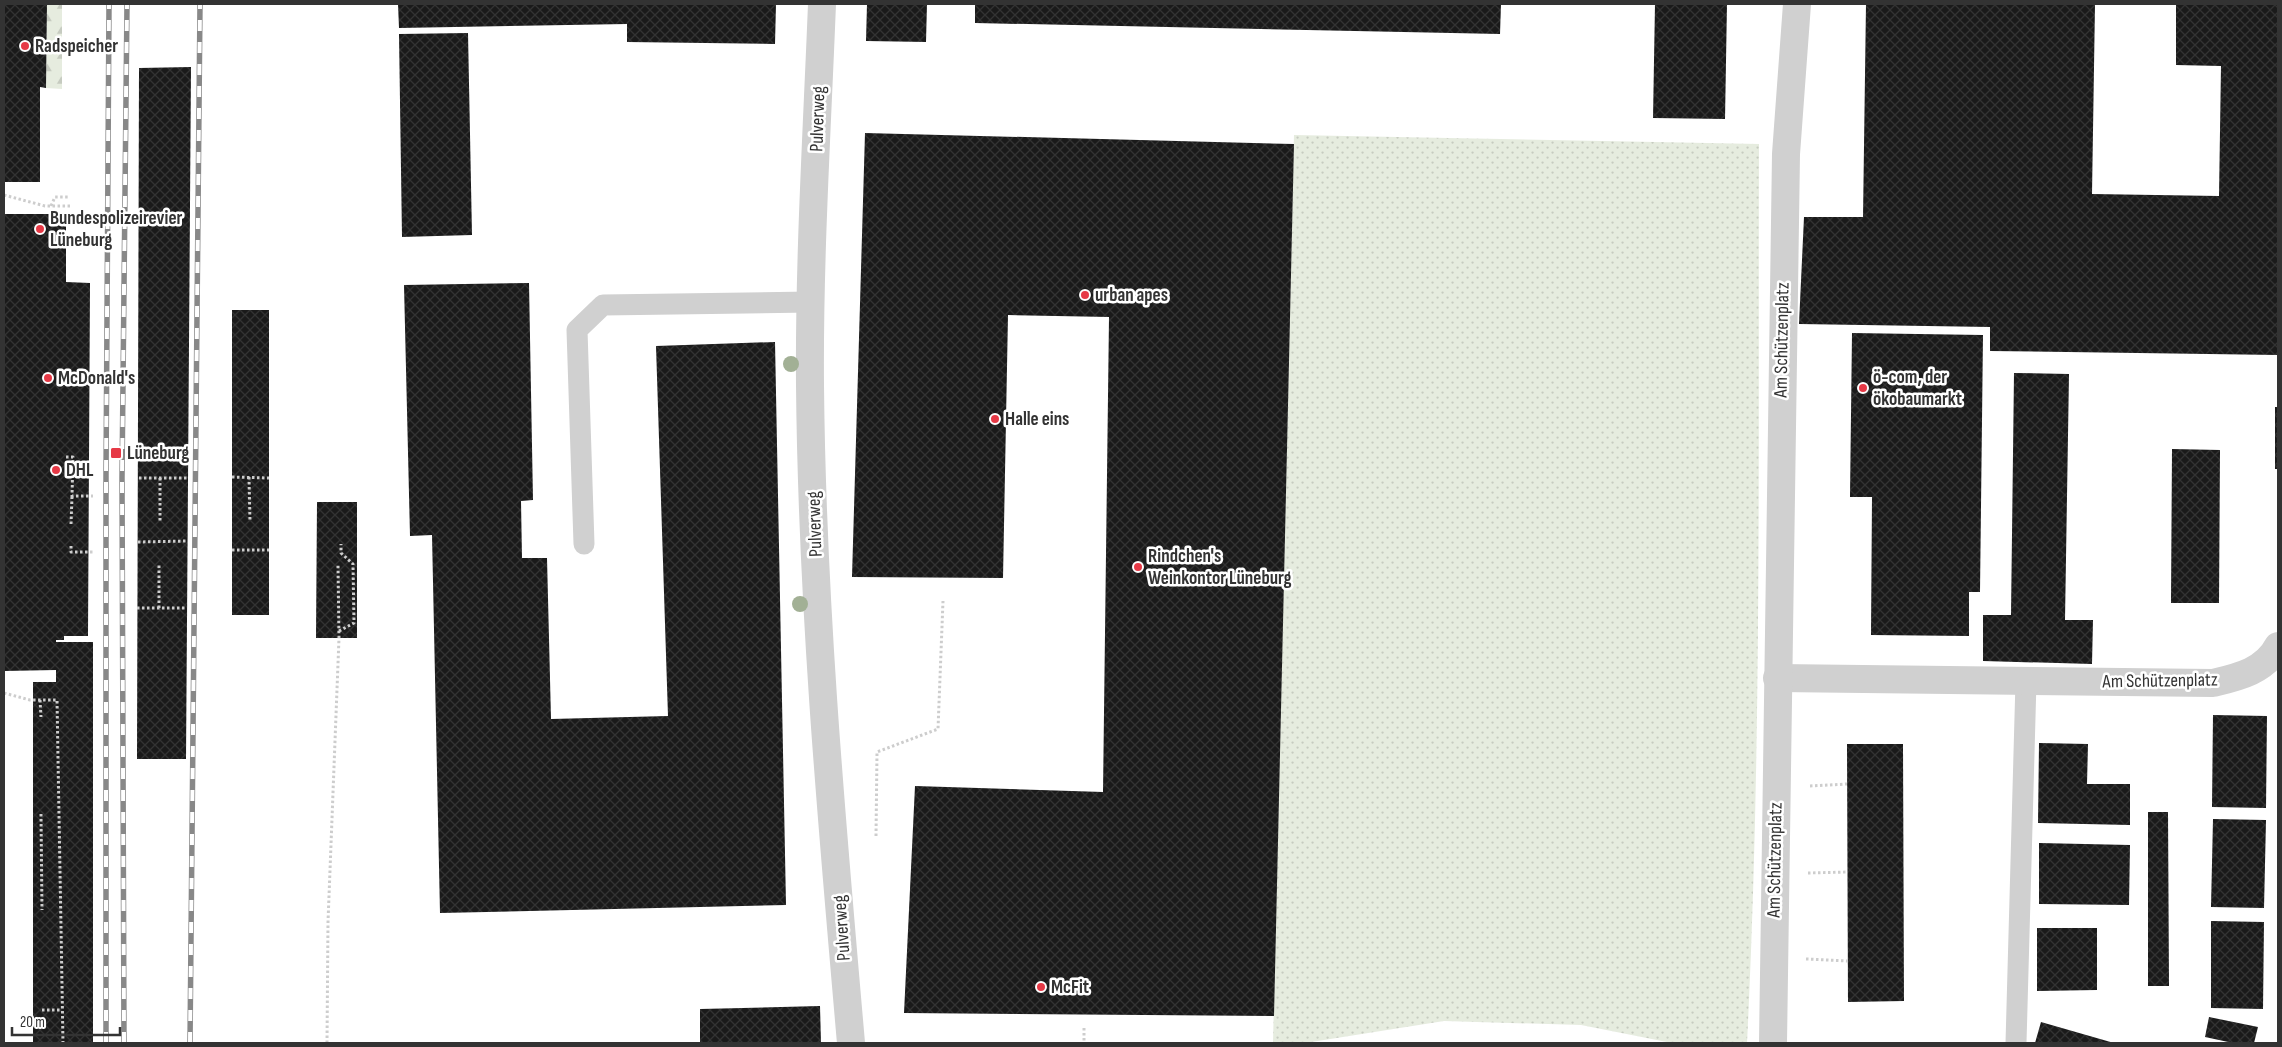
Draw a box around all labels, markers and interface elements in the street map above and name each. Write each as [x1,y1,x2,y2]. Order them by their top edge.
place label: Radspeicher [35,35,118,58]
marker: Radspeicher [19,40,31,52]
street label: Pulverweg [805,85,831,152]
place label: Bundespolizeirevier Lüneburg [50,207,183,252]
marker: Bundespolizeirevier Lüneburg [34,223,46,235]
street label: Am Schützenplatz [1769,282,1795,399]
place label: urban apes [1095,284,1168,307]
marker: urban apes [1079,289,1091,301]
place label: ö-com, der ökobaumarkt [1873,366,1962,411]
place label: McDonald's [58,367,135,390]
marker: McDonald's [42,372,54,384]
marker: ö-com, der ökobaumarkt [1857,382,1869,394]
place label: Halle eins [1005,408,1069,431]
marker: Halle eins [989,413,1001,425]
place label: Lüneburg [127,442,189,465]
marker: Lüneburg [109,446,123,460]
place label: DHL [66,459,94,482]
marker: DHL [50,464,62,476]
street label: Pulverweg [802,490,828,557]
place label: Rindchen's Weinkontor Lüneburg [1148,545,1291,590]
marker: Rindchen's Weinkontor Lüneburg [1132,561,1144,573]
street label: Am Schützenplatz [2101,668,2218,694]
street label: Am Schützenplatz [1762,802,1788,919]
street label: Pulverweg [828,894,856,962]
place label: McFit [1051,976,1089,999]
marker: McFit [1035,981,1047,993]
scale bar [12,1004,120,1036]
text: 20 m [20,1013,45,1032]

